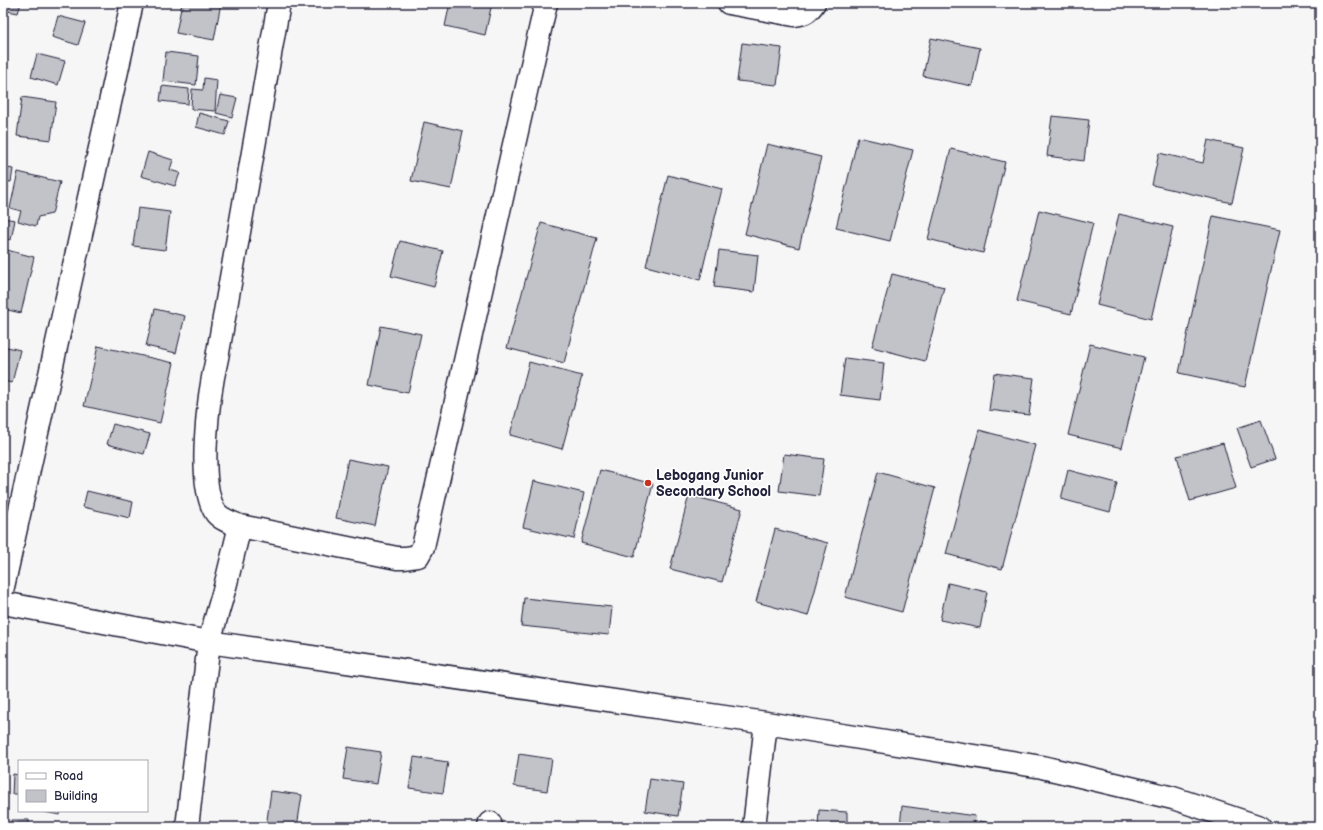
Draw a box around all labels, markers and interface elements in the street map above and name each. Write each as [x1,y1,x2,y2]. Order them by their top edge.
place label: Lebogang Junior Secondary School [656,467,771,500]
marker: Lebogang Junior Secondary School [643,478,653,488]
legend [18,760,148,812]
text: Road [54,769,83,784]
text: Building [54,789,98,804]

